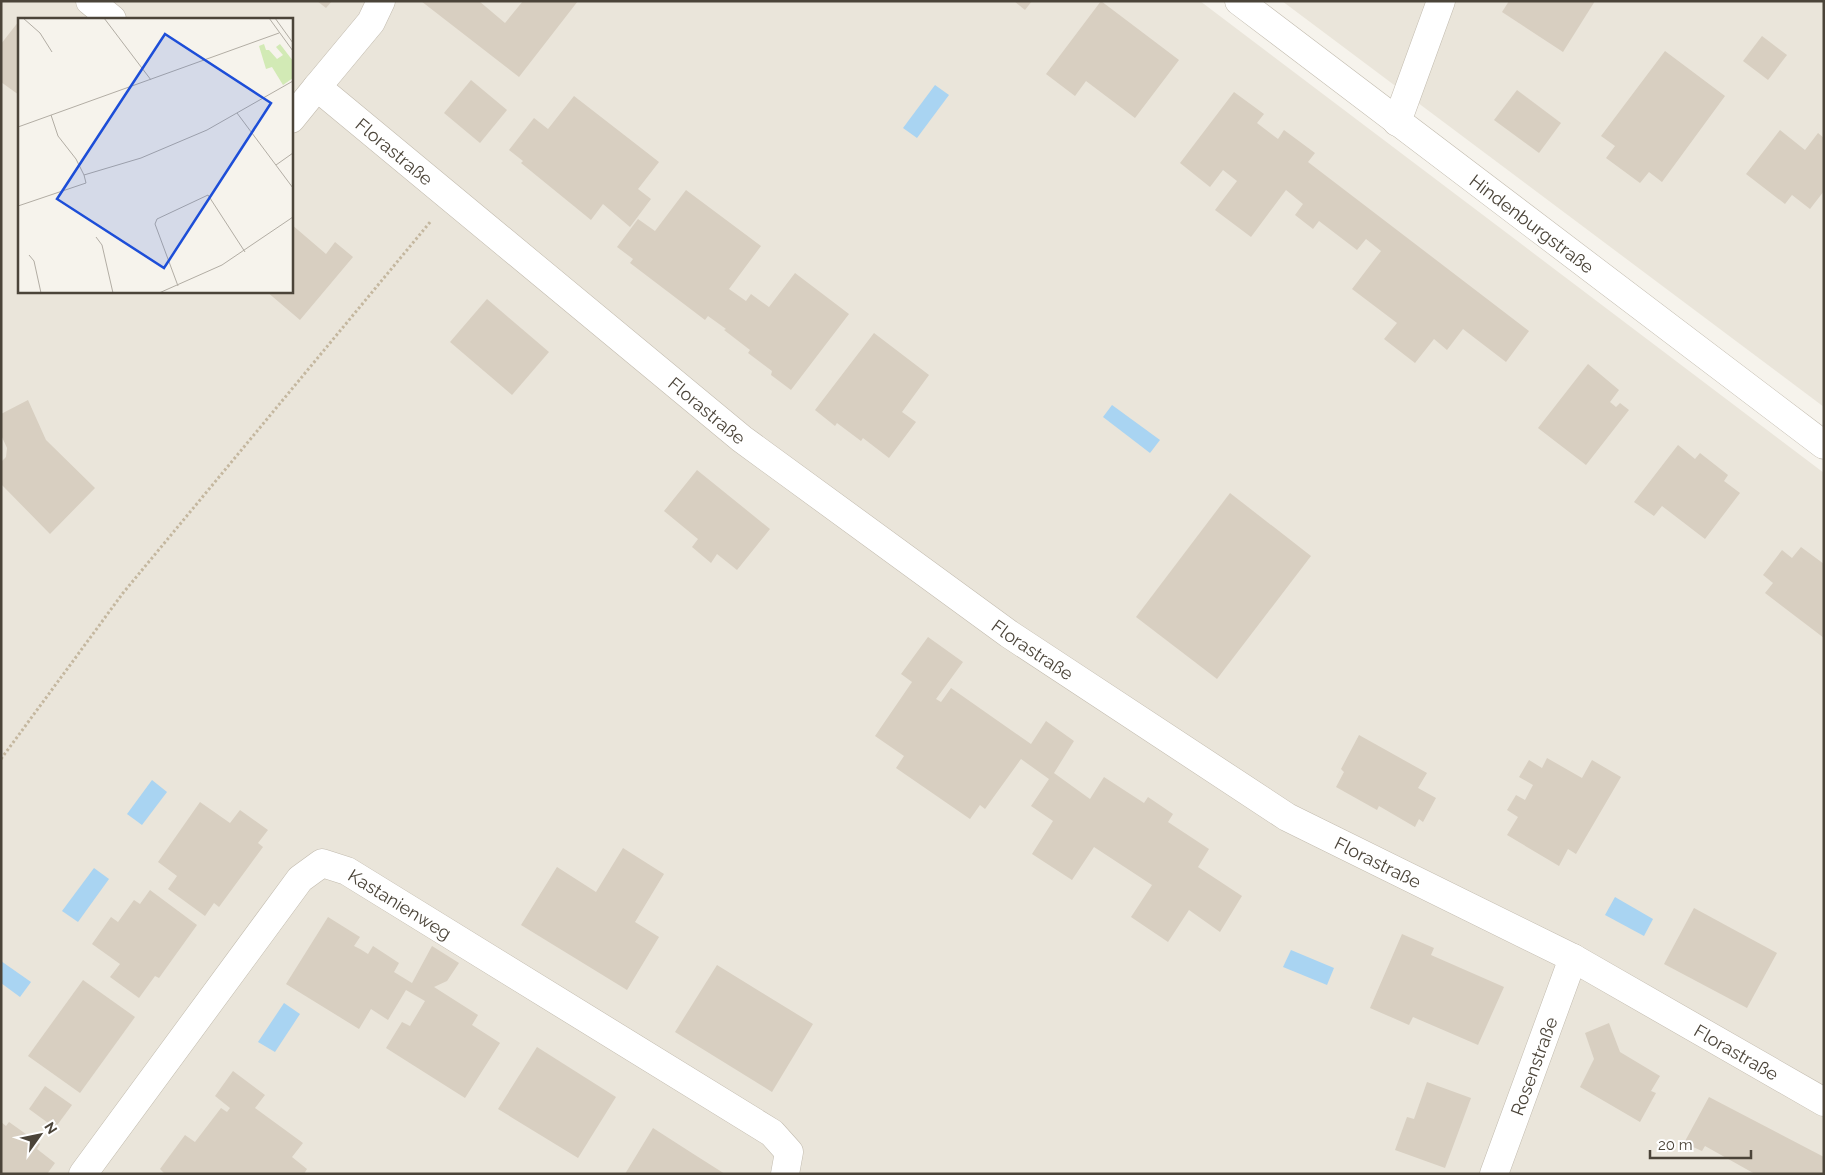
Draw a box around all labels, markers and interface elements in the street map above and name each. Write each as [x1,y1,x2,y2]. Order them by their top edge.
inset map [18,18,292,292]
street label: Florastraße [352,113,438,190]
street label: Hindenburgstraße [1466,170,1599,278]
street label: Florastraße [665,372,750,448]
street label: Florastraße [988,615,1078,684]
street label: Florastraße [1331,832,1425,892]
street label: Kastanienweg [345,864,455,943]
street label: Rosenstraße [1506,1013,1561,1118]
street label: Florastraße [1691,1019,1783,1084]
north arrow [15,1110,65,1160]
text: N [41,1119,61,1137]
scale bar [1650,1128,1751,1160]
text: 20 m [1658,1136,1693,1154]

